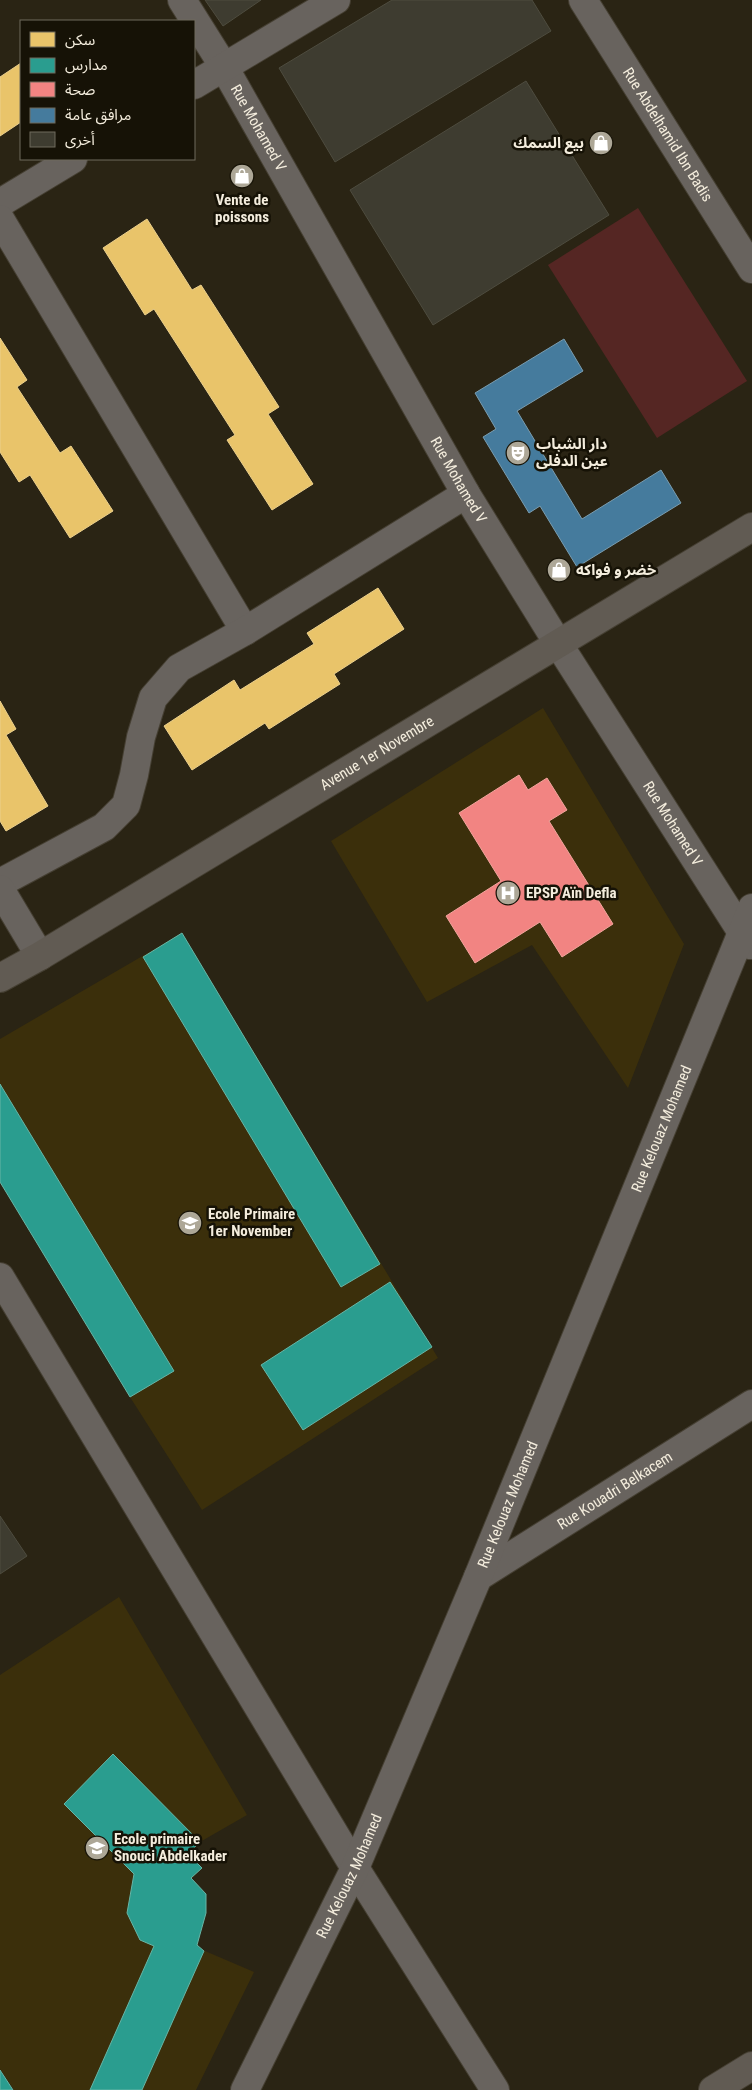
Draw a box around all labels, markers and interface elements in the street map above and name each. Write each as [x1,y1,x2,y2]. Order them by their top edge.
legend [20,20,195,160]
text: سكن [65,31,96,49]
text: مدارس [65,56,108,74]
street label: Rue Abdelhamid Ibn Badis [619,64,716,205]
text: صحة [65,81,95,99]
street label: Rue Mohamed V [227,81,290,175]
text: مرافق عامة [65,106,131,125]
shop icon: بيع السمك [588,130,614,156]
text: أخرى [65,131,95,149]
place label: بيع السمك [513,134,584,154]
shop icon: Vente de poissons [229,163,255,189]
place label: Vente de poissons [215,191,269,226]
street label: Rue Mohamed V [427,434,491,527]
place label: دار الشباب عين الدفلى [536,435,608,470]
theatre icon: دار الشباب عين الدفلى [505,440,531,466]
shop icon: خضر و فواكه [546,557,572,583]
place label: خضر و فواكه [576,561,657,579]
street label: Avenue 1er Novembre [317,712,437,794]
street label: Rue Mohamed V [639,778,707,870]
hospital icon: EPSP Aïn Defla [495,880,521,906]
place label: EPSP Aïn Defla [526,884,617,902]
street label: Rue Kelouaz Mohamed [628,1063,696,1195]
place label: Ecole Primaire 1er November [208,1205,295,1240]
school or university icon: Ecole Primaire 1er November [177,1210,203,1236]
street label: Rue Kelouaz Mohamed [474,1439,542,1571]
street label: Rue Kouadri Belkacem [554,1448,676,1533]
street label: Rue Kelouaz Mohamed [313,1811,386,1941]
place label: Ecole primaire Snouci Abdelkader [114,1830,227,1865]
school or university icon: Ecole primaire Snouci Abdelkader [84,1835,110,1861]

